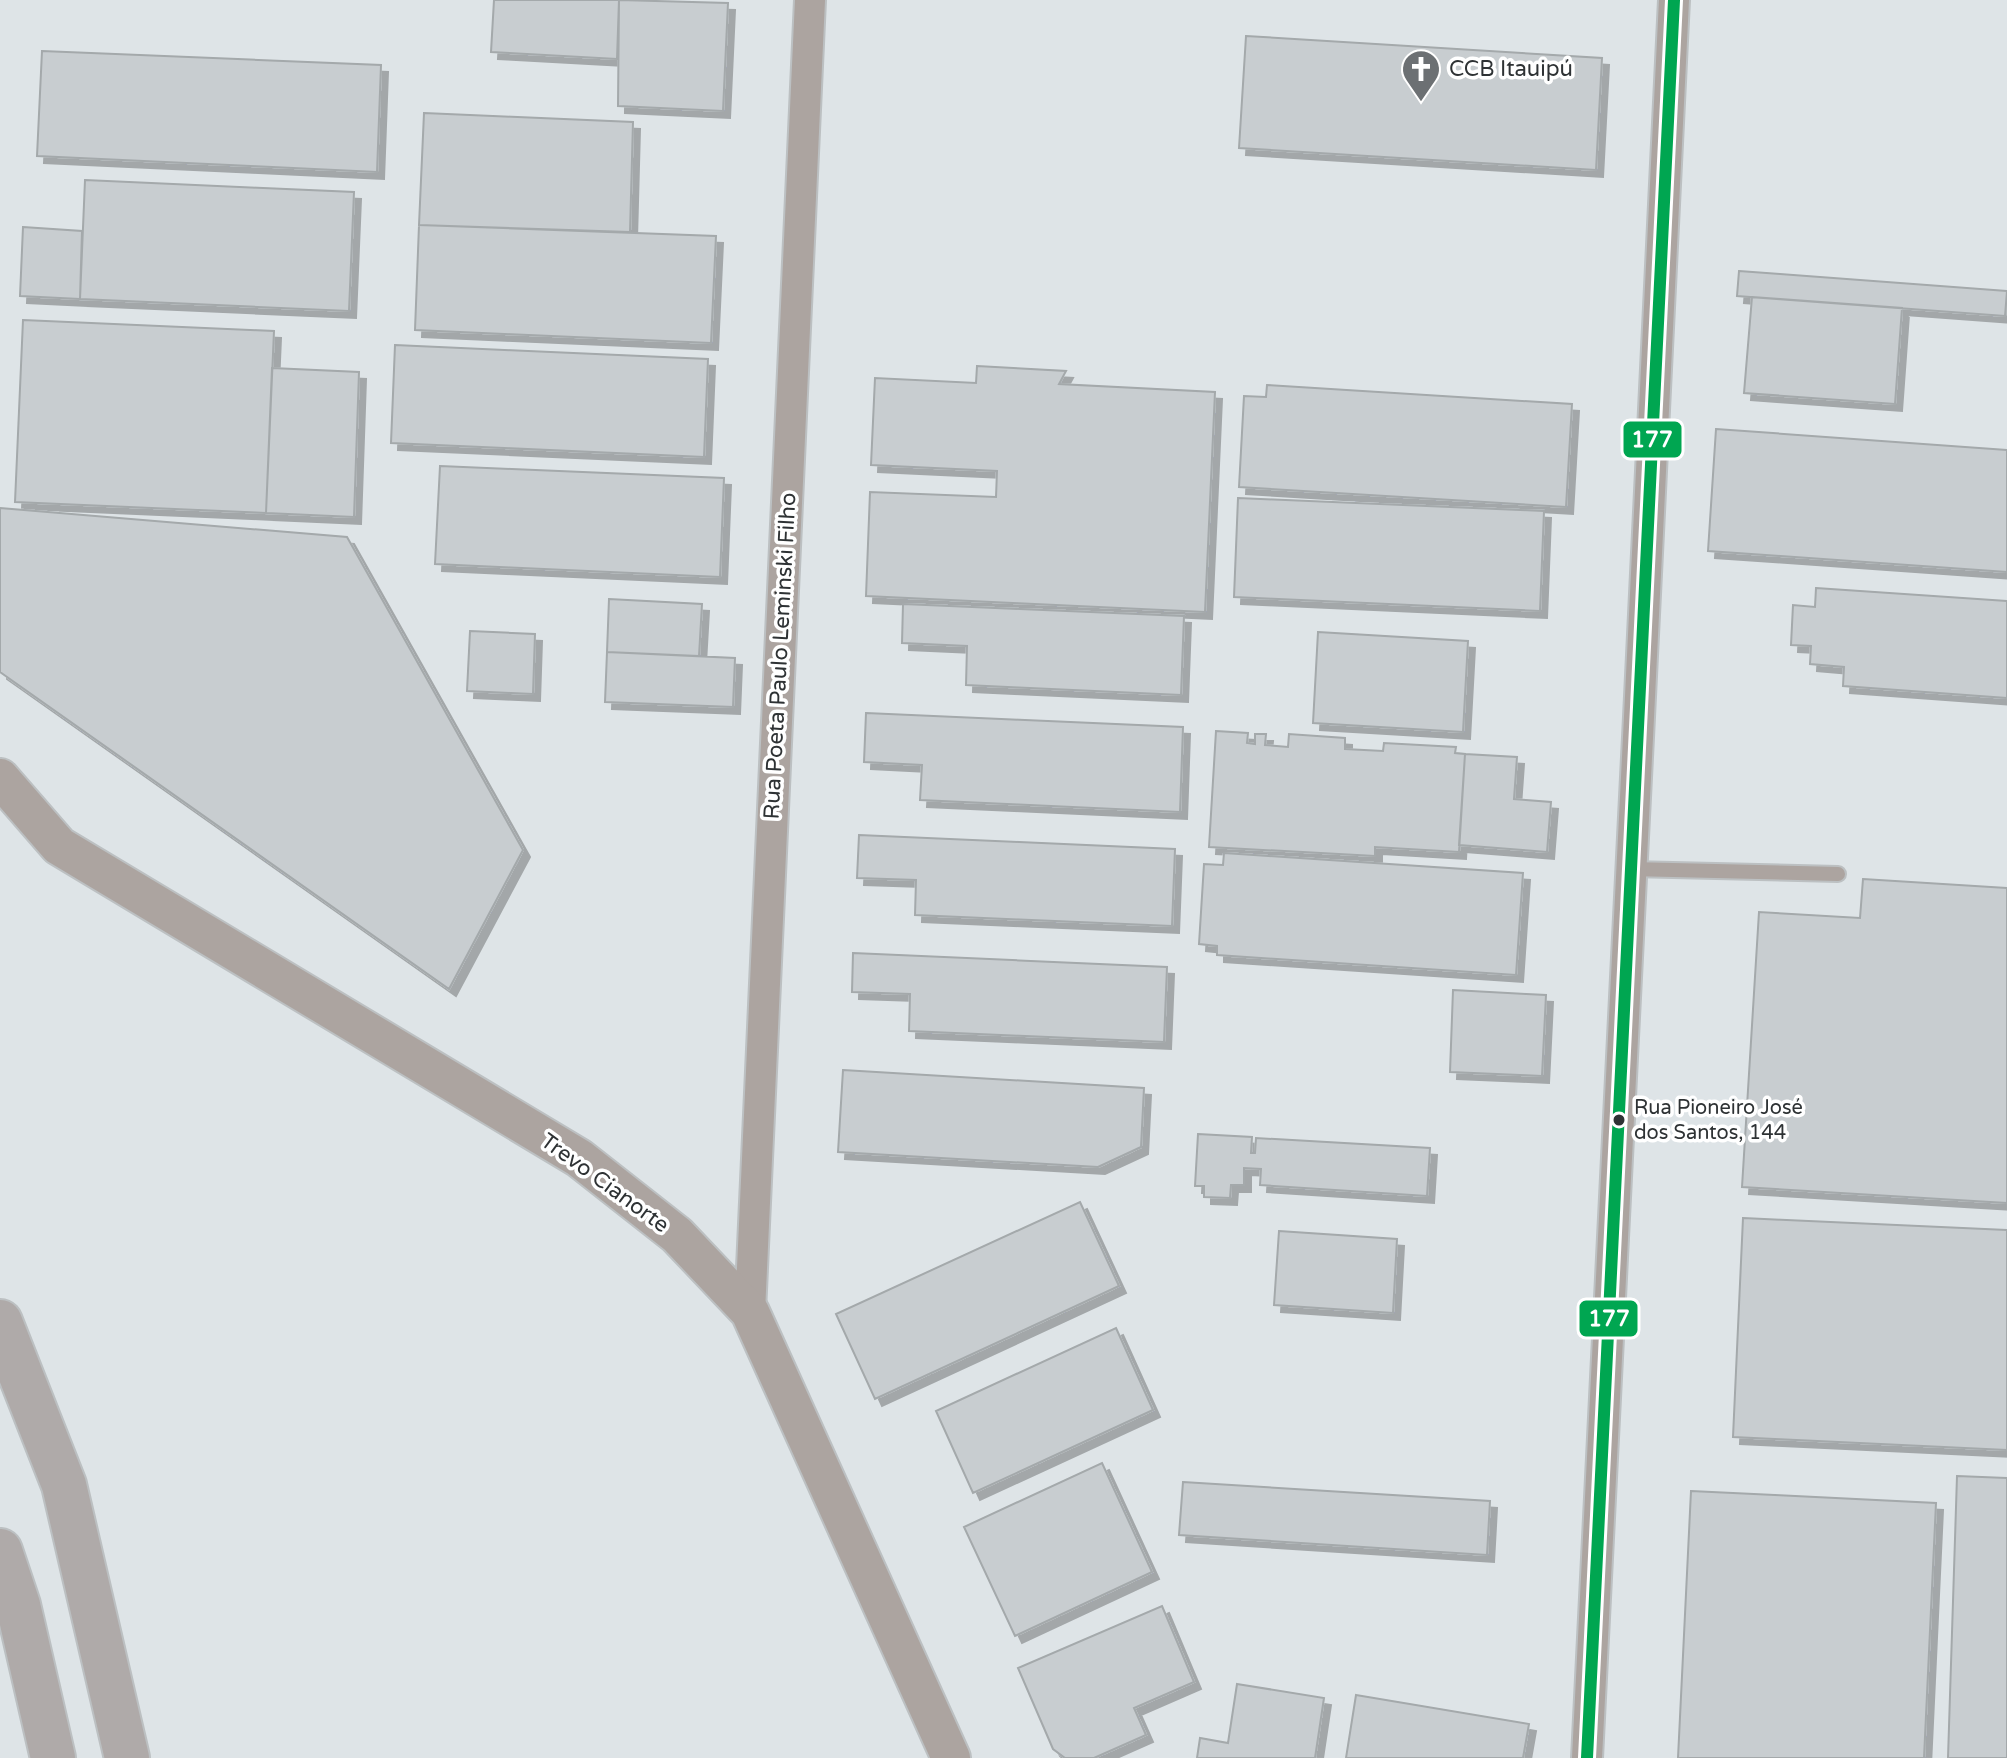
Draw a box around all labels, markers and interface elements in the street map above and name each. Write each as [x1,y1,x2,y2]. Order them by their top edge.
church icon: CCB Itauipú [1400,48,1442,103]
place label: CCB Itauipú [1449,56,1573,82]
line badge: 177 [1622,420,1683,459]
text: 177 [1631,427,1673,453]
street label: Rua Poeta Paulo Leminski Filho [758,492,802,820]
place label: Rua Pioneiro José dos Santos, 144 [1634,1096,1803,1145]
marker: Rua Pioneiro José dos Santos, 144 [1611,1112,1627,1128]
street label: Trevo Cianorte [536,1128,674,1238]
line badge: 177 [1578,1299,1639,1338]
text: 177 [1588,1306,1630,1332]

